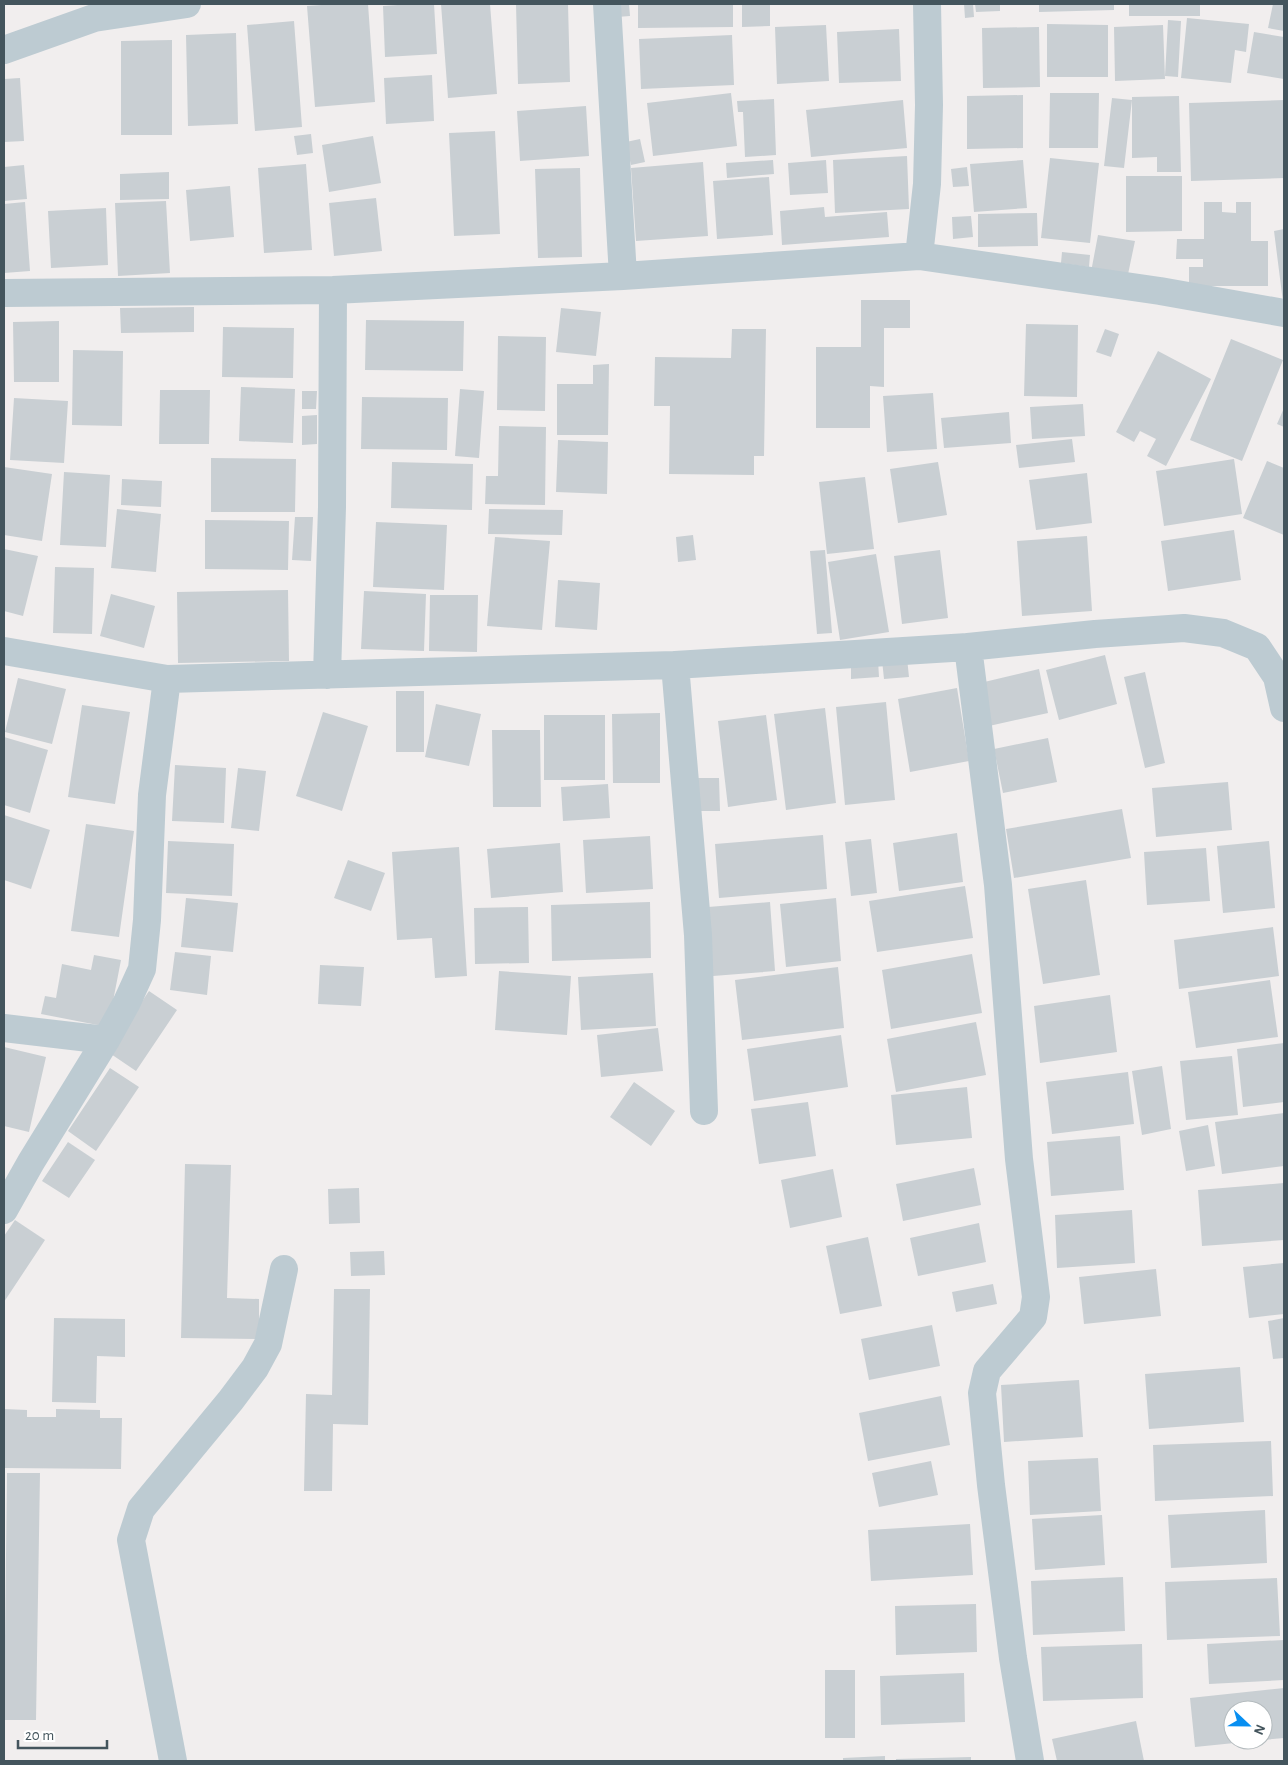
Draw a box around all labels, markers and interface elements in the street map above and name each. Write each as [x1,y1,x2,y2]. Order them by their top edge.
north arrow [1223,1700,1273,1750]
scale bar [18,1718,106,1750]
text: N [1251,1722,1267,1737]
text: 20 m [25,1728,54,1743]

